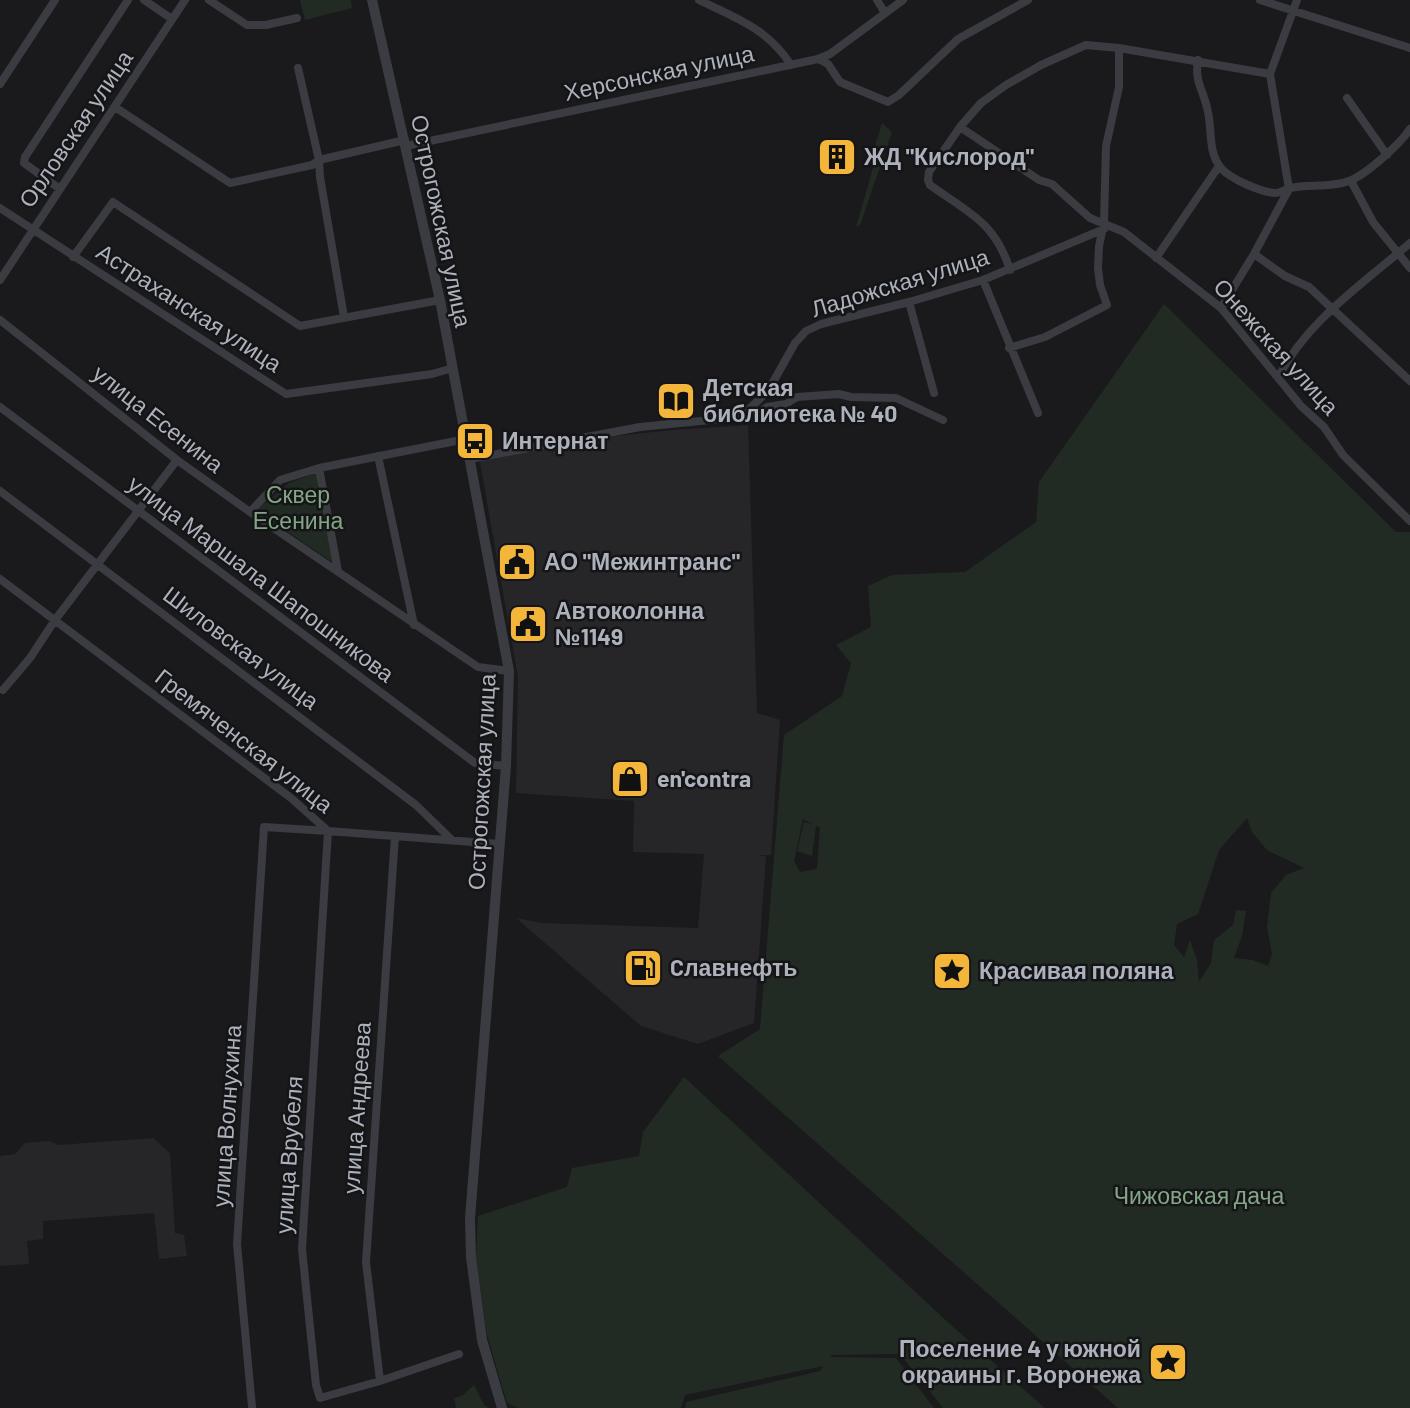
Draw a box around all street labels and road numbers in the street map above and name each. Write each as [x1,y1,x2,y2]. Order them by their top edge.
street label: Херсонская улица [561,38,756,106]
street label: Орловская улица [12,44,138,212]
street label: Острогожская улица [406,112,478,330]
street label: Астраханская улица [92,237,287,378]
street label: Ладожская улица [807,242,992,322]
street label: Онежская улица [1208,272,1345,420]
street label: улица Есенина [88,358,230,478]
street label: улица Маршала Шапошникова [123,469,400,688]
street label: Шиловская улица [158,580,325,715]
street label: Гремяченская улица [150,662,339,818]
street label: Острогожская улица [461,673,501,891]
street label: улица Андреева [336,1021,376,1195]
street label: улица Волнухина [206,1024,246,1208]
street label: улица Врубеля [269,1075,307,1235]

